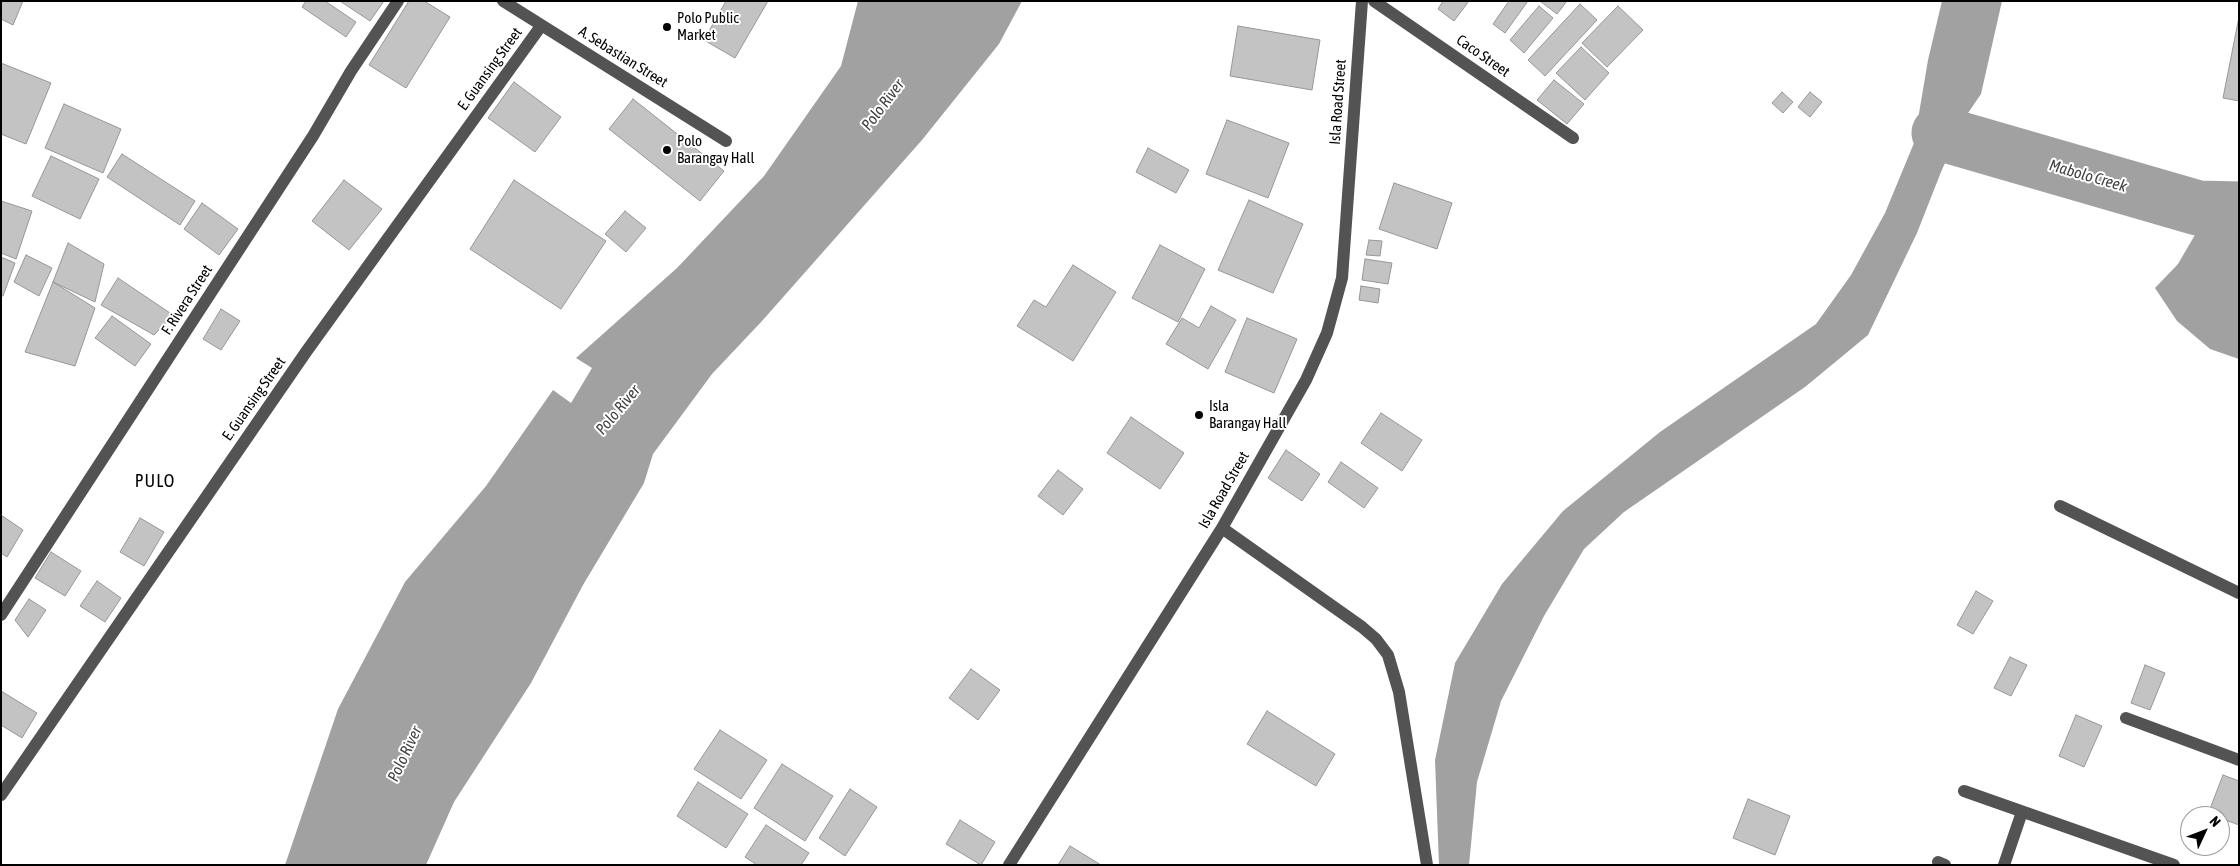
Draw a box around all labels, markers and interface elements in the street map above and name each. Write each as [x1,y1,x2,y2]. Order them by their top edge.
place label: Polo Public Market [677,9,739,44]
marker: Polo Public Market [661,21,673,33]
street label: A. Sebastian Street [575,22,671,92]
street label: E. Guansing Street [454,24,526,114]
street label: Caco Street [1453,31,1513,81]
street label: Isla Road Street [1326,59,1350,145]
water label: Polo River [858,76,908,134]
place label: Polo Barangay Hall [677,132,754,167]
marker: Polo Barangay Hall [661,144,673,156]
water label: Mabolo Creek [2047,156,2129,196]
street label: F. Rivera Street [158,262,216,338]
street label: E. Guansing Street [219,354,289,444]
water label: Polo River [592,381,644,439]
place label: Isla Barangay Hall [1209,397,1286,432]
marker: Isla Barangay Hall [1193,409,1205,421]
street label: Isla Road Street [1195,448,1253,532]
district label: PULO [134,470,176,492]
water label: Polo River [384,723,426,785]
north arrow [2180,806,2230,856]
text: N [2207,813,2224,830]

